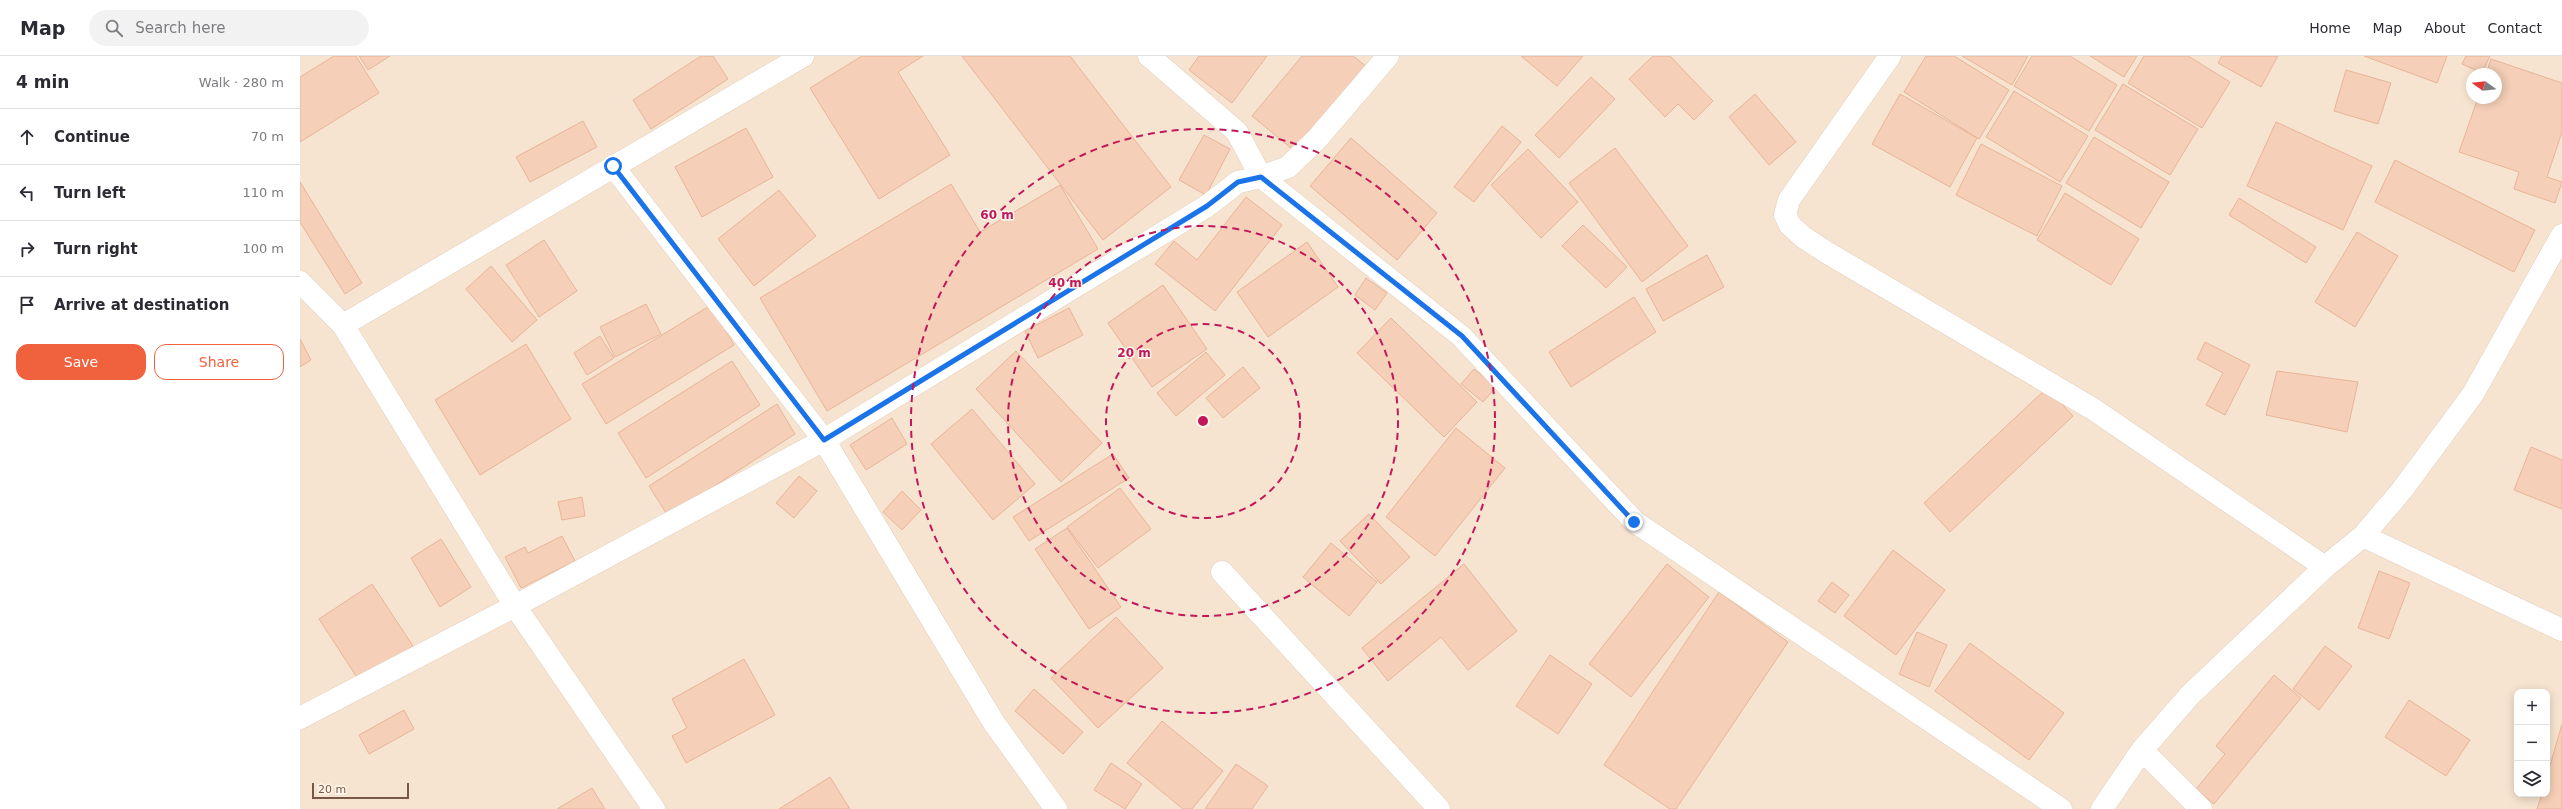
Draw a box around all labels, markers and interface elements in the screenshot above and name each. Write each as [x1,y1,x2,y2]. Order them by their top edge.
search box [89,10,369,46]
text: Map [20,17,65,39]
icon: search [103,17,125,39]
text: Search here [135,19,225,37]
text: Home [2309,20,2351,36]
text: Map [2373,20,2402,36]
text: About [2424,20,2466,36]
text: Contact [2488,20,2542,36]
north arrow [2466,68,2502,104]
text: 4 min [16,72,69,92]
text: Walk · 280 m [199,75,284,90]
icon: ahead [16,126,38,148]
text: Continue [54,128,130,146]
text: 70 m [251,129,284,144]
route start [604,157,622,175]
icon: left [16,182,38,204]
text: Turn left [54,184,126,202]
text: 110 m [242,185,284,200]
text: 60 m [980,208,1014,222]
icon: right [16,238,38,260]
text: Turn right [54,240,138,258]
text: 100 m [242,241,284,256]
text: 40 m [1048,276,1082,290]
icon: arrive [16,294,38,316]
text: Arrive at destination [54,296,229,314]
button: Save [16,344,146,380]
button: Share [154,344,284,380]
text: 20 m [1117,346,1151,360]
centre of rings [1196,414,1210,428]
route end [1625,513,1643,531]
map controls [2514,689,2550,797]
button: + [2514,689,2550,725]
button: − [2514,725,2550,761]
button: layers [2514,761,2550,797]
scale bar [312,781,409,800]
text: 20 m [318,783,346,796]

